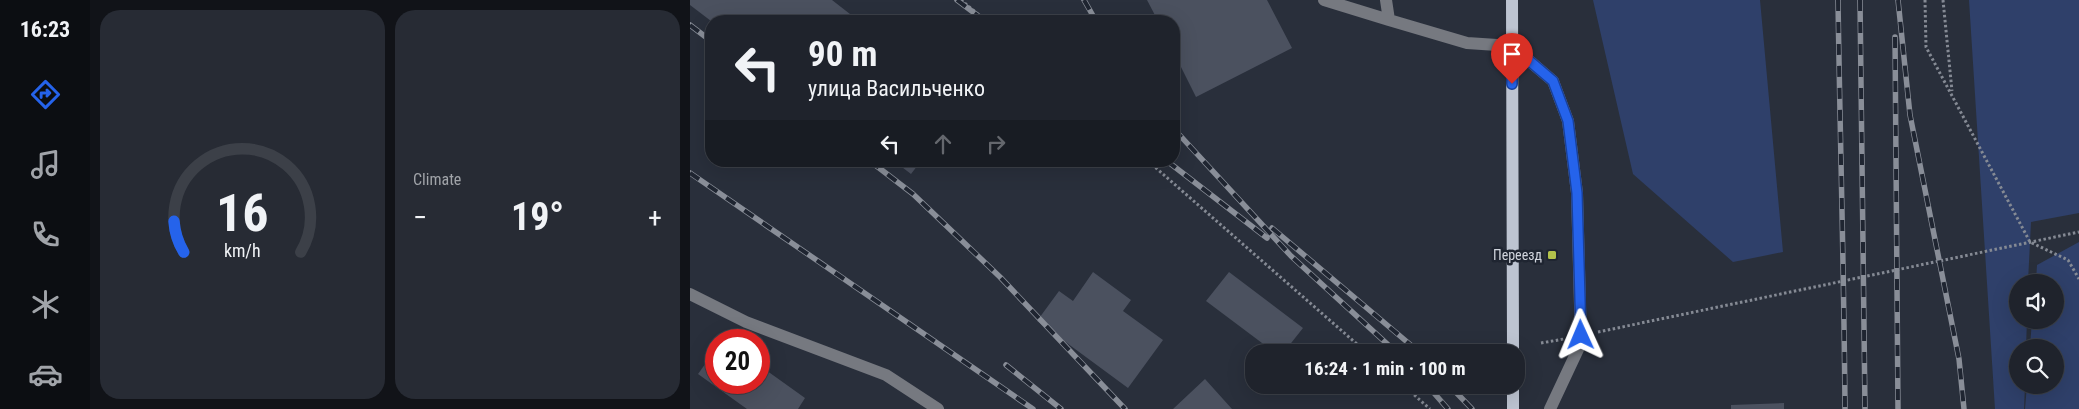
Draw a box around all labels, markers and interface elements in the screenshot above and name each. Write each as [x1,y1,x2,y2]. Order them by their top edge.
text: 16:23 [20,17,70,42]
pin [1491,33,1533,84]
text: 90 m [808,34,877,75]
icon: left [725,35,790,100]
icon: arrive [1498,40,1526,68]
text: улица Васильченко [808,76,985,101]
icon: directions [28,77,63,112]
icon: left [876,130,904,158]
icon: ahead [929,130,957,158]
icon: right [982,130,1010,158]
icon: music [28,147,63,182]
text: Climate [413,170,461,189]
text: 16 [216,183,269,244]
text: 19° [511,195,564,239]
text: − [413,201,427,234]
text: + [648,201,662,234]
icon: phone [28,217,63,252]
text: km/h [224,240,261,261]
place label: Переезд [1493,247,1542,263]
marker: Переезд [1546,249,1558,261]
map controls [2009,274,2064,394]
button: sound [2009,274,2064,329]
icon: climate [28,287,63,322]
position arrow [1554,308,1606,360]
speed limit sign: 20 [705,329,770,394]
button: search [2009,339,2064,394]
icon: car [28,357,63,392]
text: 16:24 · 1 min · 100 m [1304,357,1466,380]

